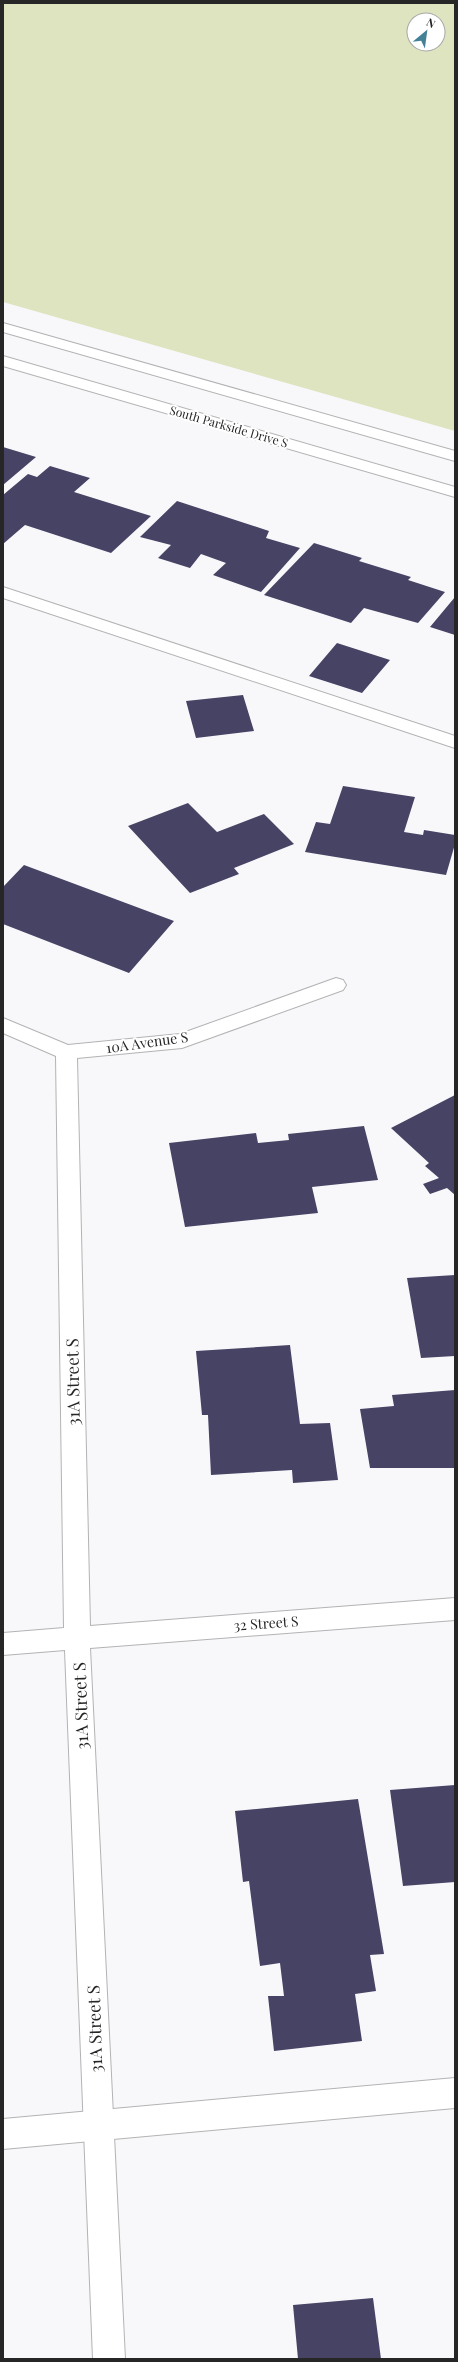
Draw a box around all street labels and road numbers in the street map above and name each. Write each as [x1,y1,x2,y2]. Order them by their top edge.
street label: South Parkside Drive S [168,401,290,451]
street label: 10A Avenue S [105,1027,189,1057]
street label: 31A Street S [60,1338,84,1426]
street label: 32 Street S [233,1611,299,1635]
street label: 31A Street S [67,1662,93,1750]
street label: 31A Street S [81,1985,107,2073]

